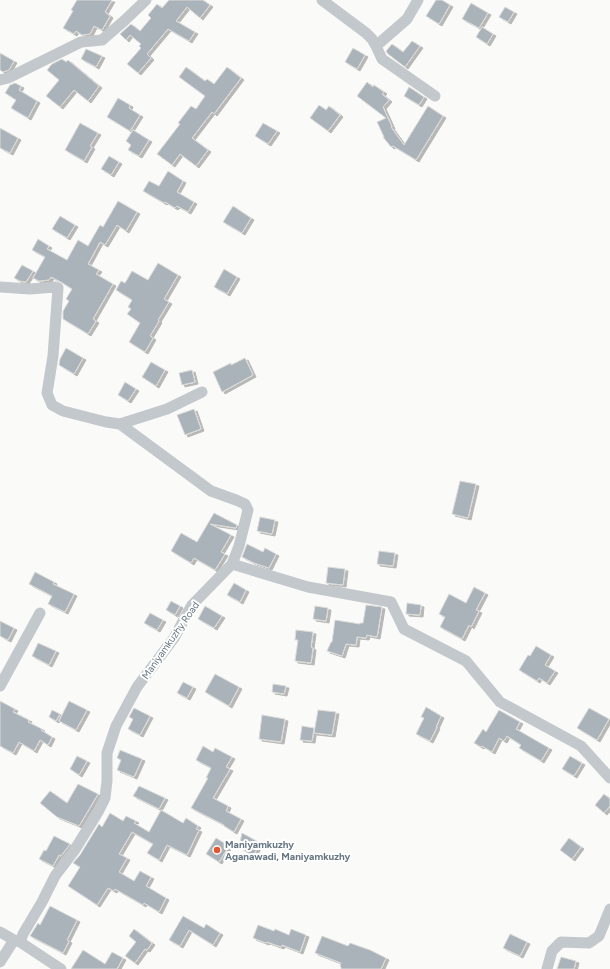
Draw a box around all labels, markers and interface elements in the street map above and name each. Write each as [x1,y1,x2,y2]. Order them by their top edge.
street label: Maniyamkuzhy Road [139,599,202,682]
place label: Maniyamkuzhy Aganawadi, Maniyamkuzhy [225,838,351,863]
marker: Maniyamkuzhy Aganawadi, Maniyamkuzhy [212,845,222,855]

